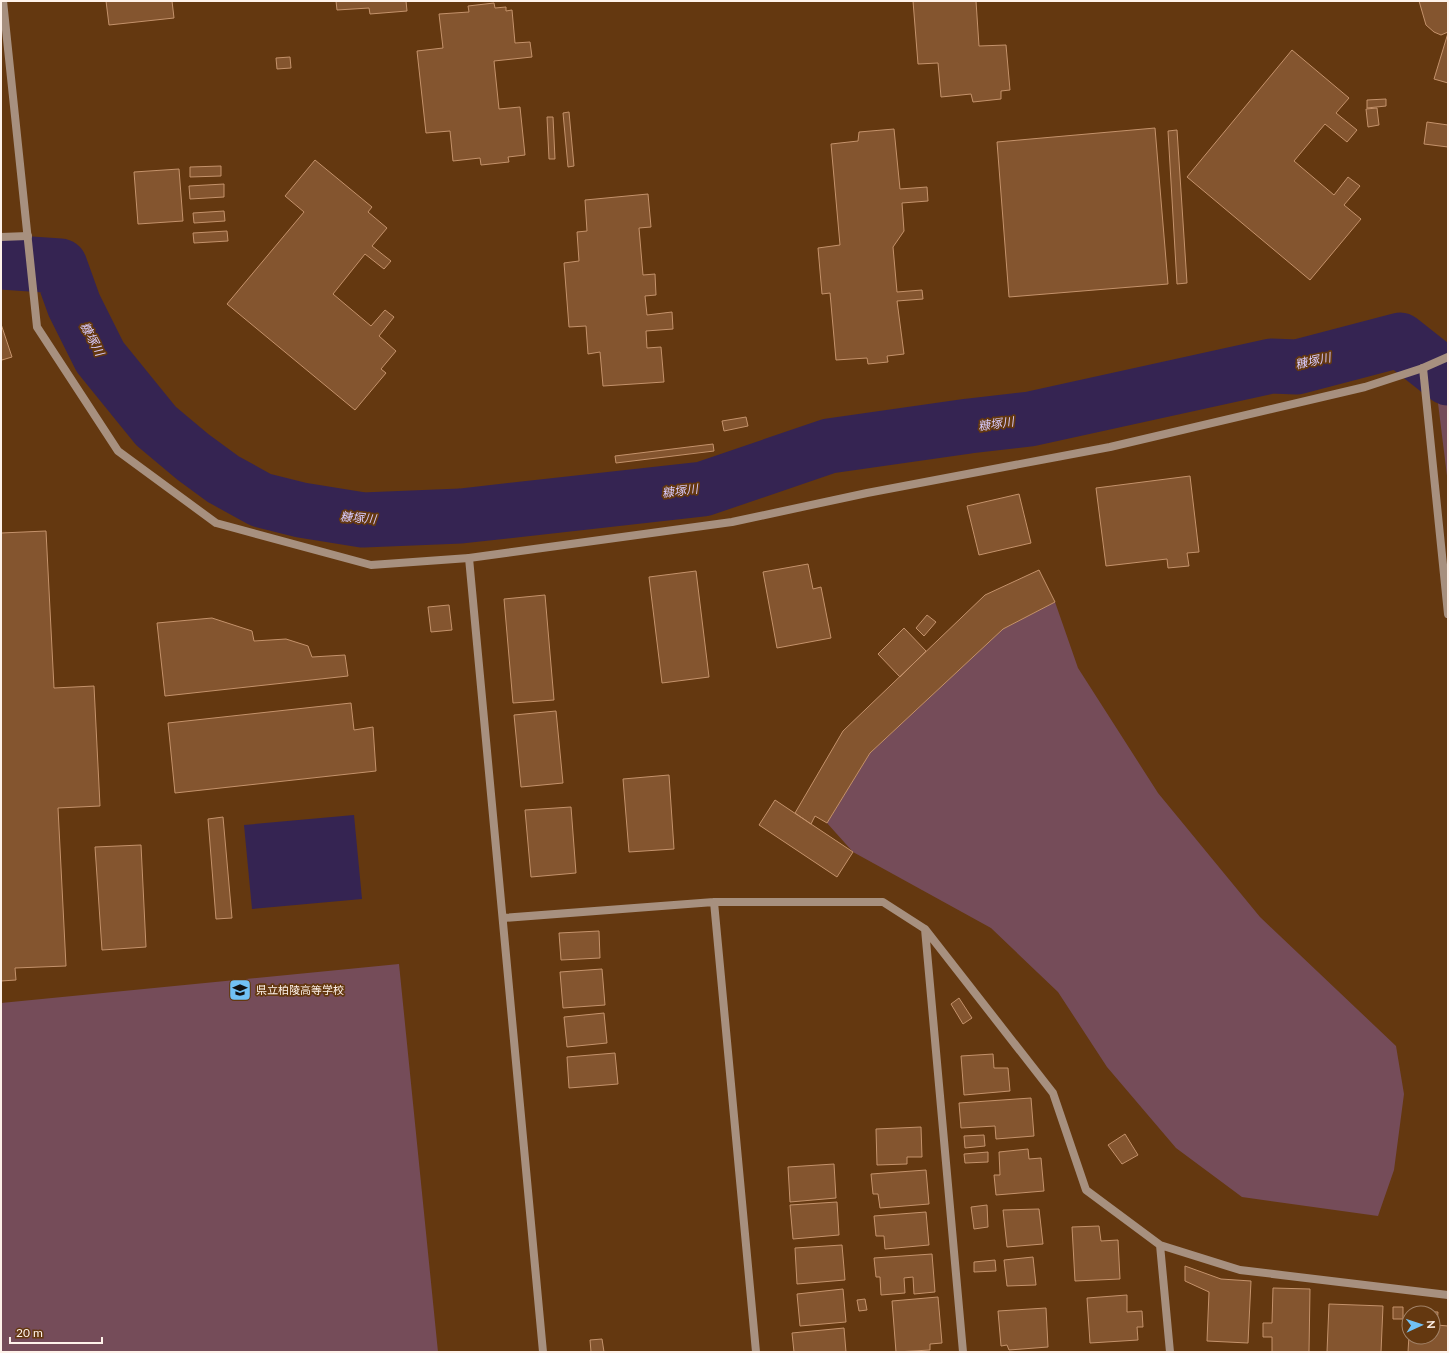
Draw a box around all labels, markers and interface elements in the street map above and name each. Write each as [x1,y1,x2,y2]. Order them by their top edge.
water label: 糠塚川 [77,319,108,360]
water label: 糠塚川 [1294,349,1334,372]
water label: 糠塚川 [977,413,1017,433]
water label: 糠塚川 [661,481,701,500]
water label: 糠塚川 [339,508,379,527]
school or university icon: 県立柏陵高等学校 [227,977,253,1003]
place label: 県立柏陵高等学校 [256,983,344,996]
north arrow [1401,1305,1441,1345]
scale bar [10,1319,102,1345]
text: N [1425,1320,1438,1329]
text: 20 m [16,1325,43,1340]

